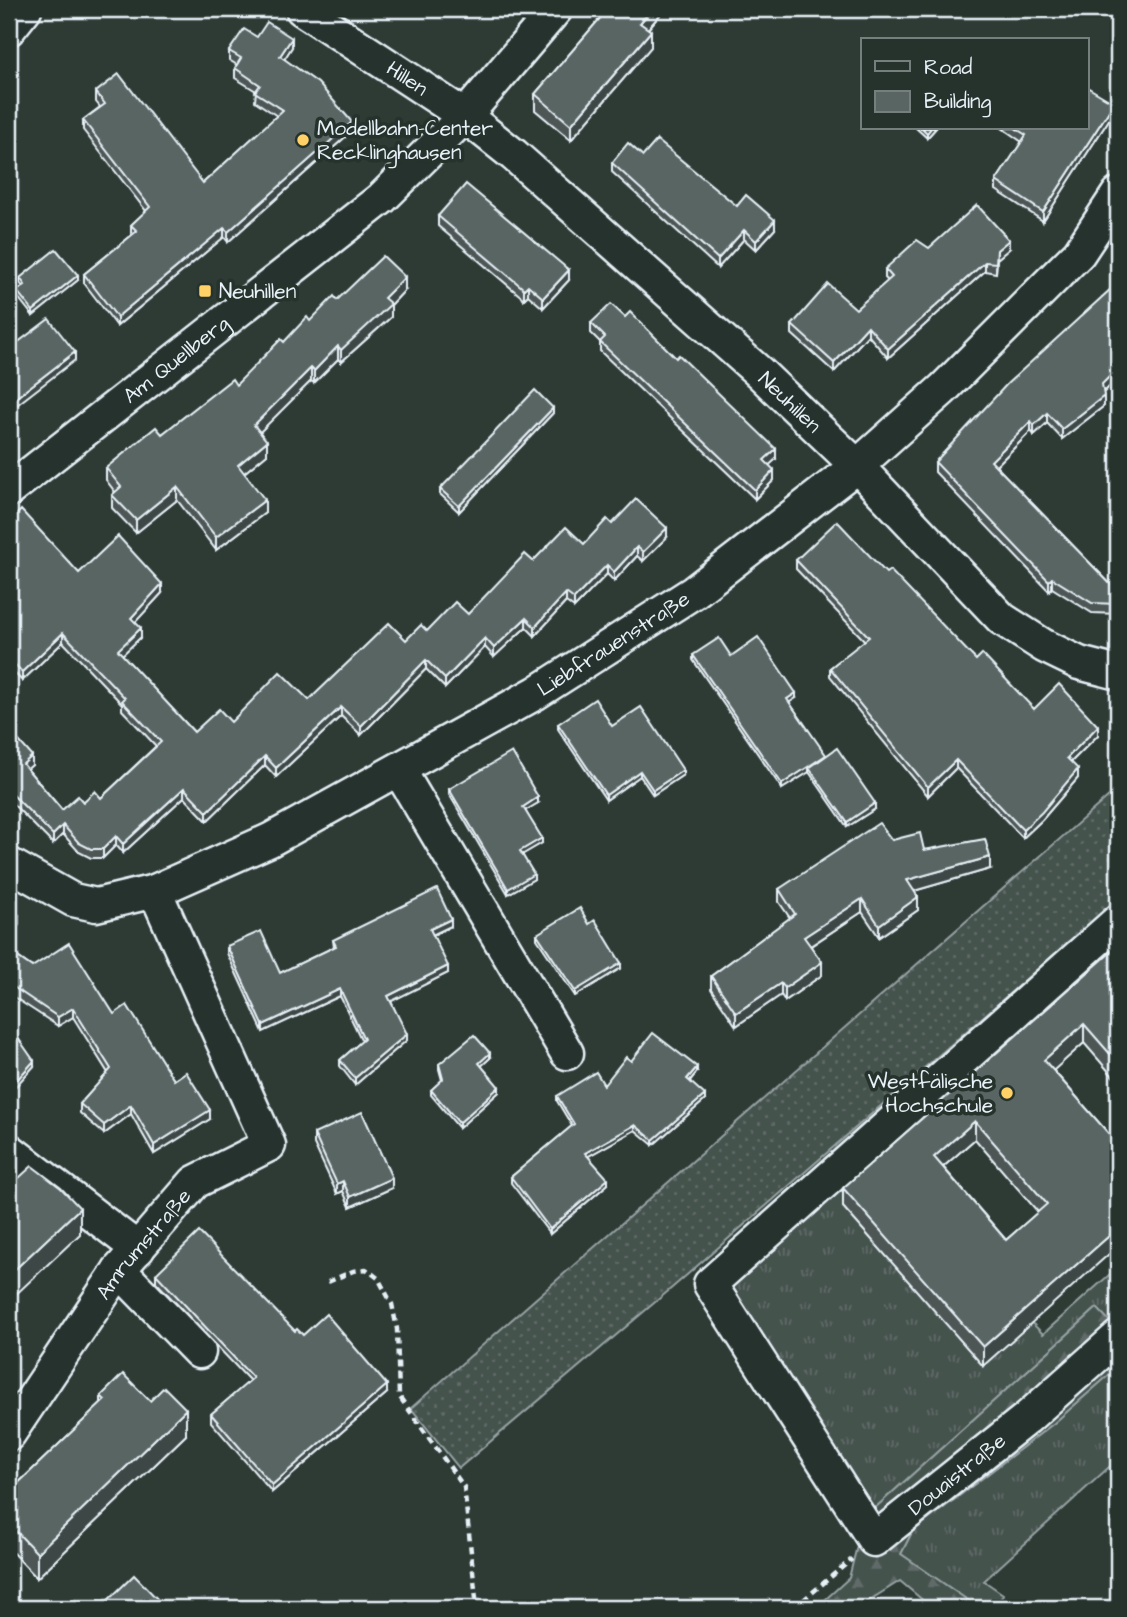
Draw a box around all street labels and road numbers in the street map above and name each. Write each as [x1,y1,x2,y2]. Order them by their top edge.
street label: Hillen [381,54,434,103]
street label: Am Quellberg [117,309,237,410]
street label: Neuhillen [752,365,828,439]
street label: Liebfrauenstraße [532,584,695,704]
street label: Amrumstraße [89,1182,198,1305]
street label: Douaistraße [902,1426,1012,1522]

